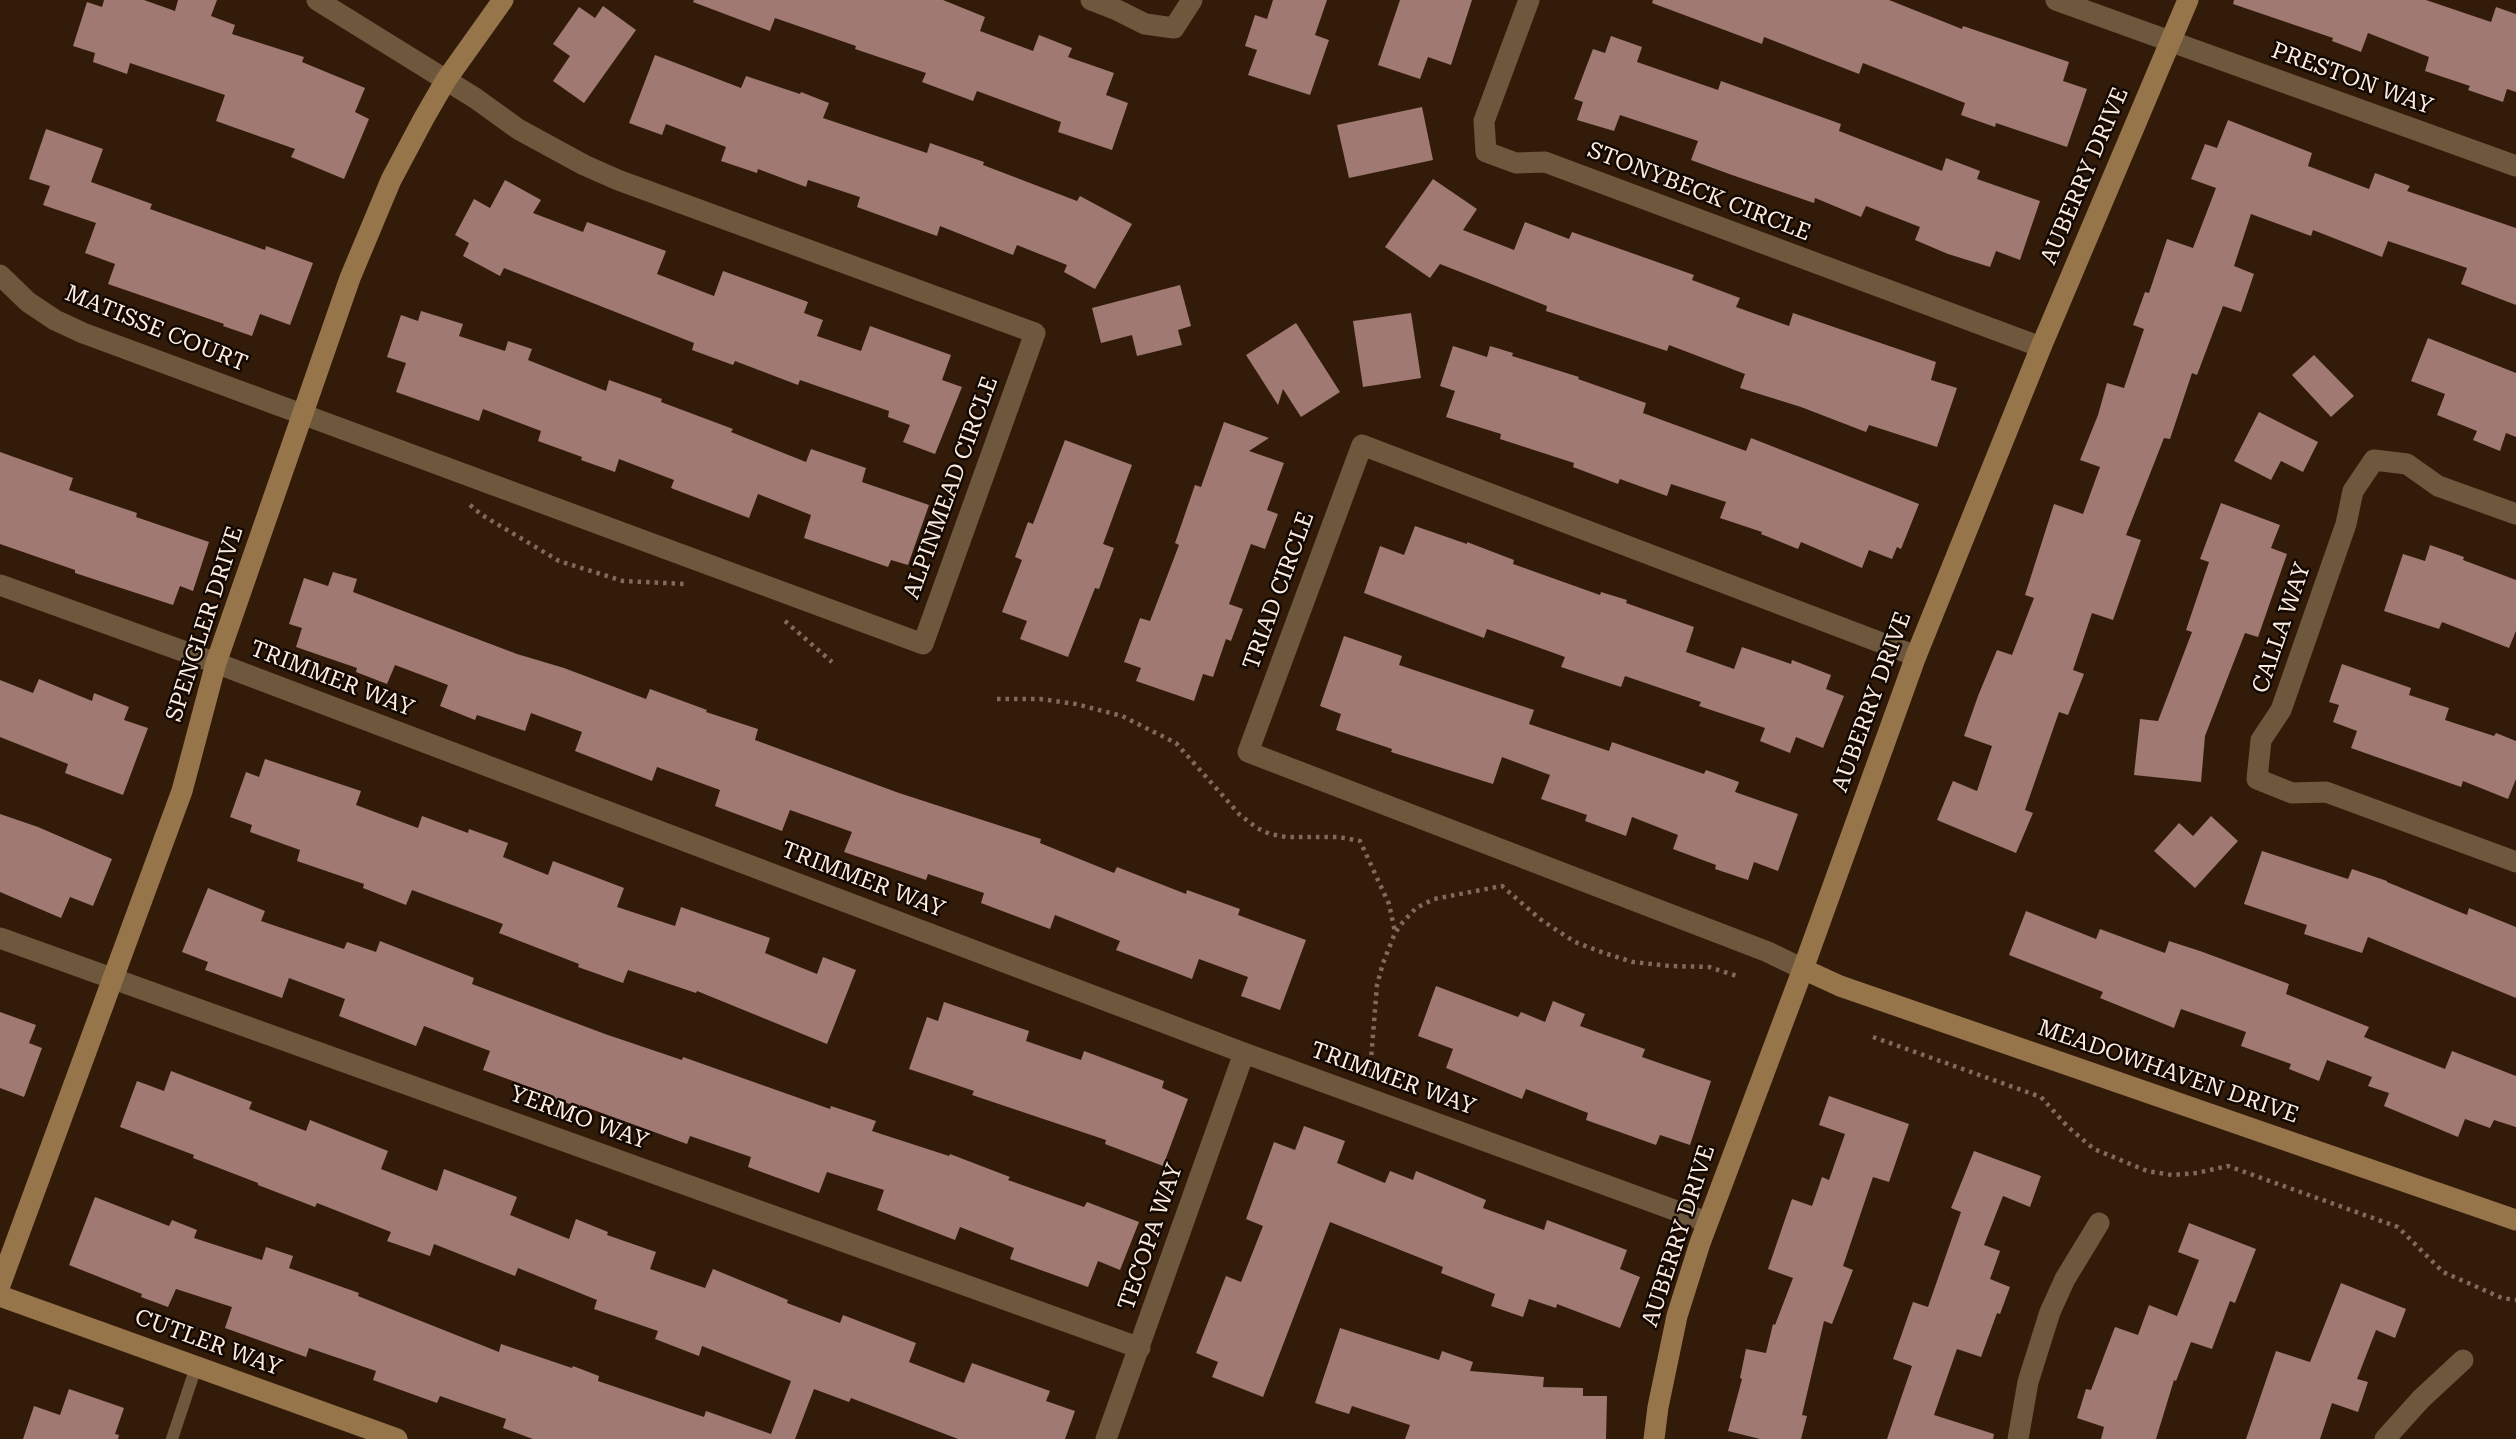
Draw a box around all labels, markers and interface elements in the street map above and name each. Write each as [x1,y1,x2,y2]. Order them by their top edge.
street label: PRESTON WAY [2267,37,2437,121]
street label: AUBERRY DRIVE [2035,83,2135,269]
street label: STONYBECK CIRCLE [1584,137,1814,247]
street label: MATISSE COURT [61,280,251,378]
street label: ALPINMEAD CIRCLE [898,373,1004,603]
street label: TRIAD CIRCLE [1238,508,1320,674]
street label: SPENGLER DRIVE [160,523,250,725]
street label: CALLA WAY [2247,559,2317,697]
street label: AUBERRY DRIVE [1827,608,1917,796]
street label: TRIMMER WAY [246,635,418,723]
street label: TRIMMER WAY [777,836,949,924]
street label: MEADOWHAVEN DRIVE [2034,1014,2302,1130]
street label: TRIMMER WAY [1307,1036,1479,1122]
street label: YERMO WAY [506,1080,652,1156]
street label: AUBERRY DRIVE [1637,1142,1721,1330]
street label: TECOPA WAY [1113,1160,1189,1314]
street label: CUTLER WAY [131,1304,285,1382]

